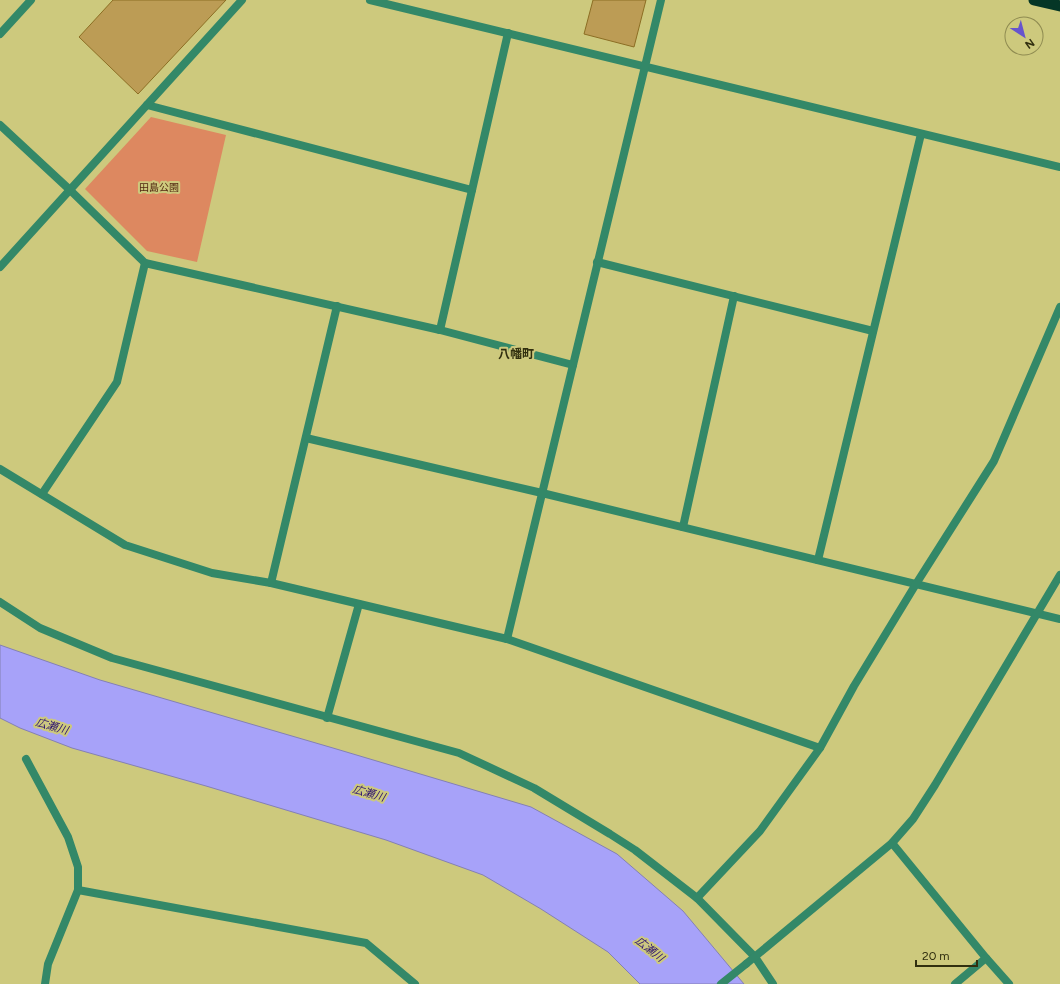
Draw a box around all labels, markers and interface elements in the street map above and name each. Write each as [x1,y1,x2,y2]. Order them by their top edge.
north arrow [1004,16,1044,56]
text: N [1022,36,1037,51]
park label: 田島公園 [139,181,179,194]
district label: 八幡町 [498,347,534,361]
water label: 広瀬川 [34,716,70,738]
water label: 広瀬川 [351,783,387,805]
water label: 広瀬川 [633,934,667,965]
scale bar [916,942,977,968]
text: 20 m [922,949,950,963]

